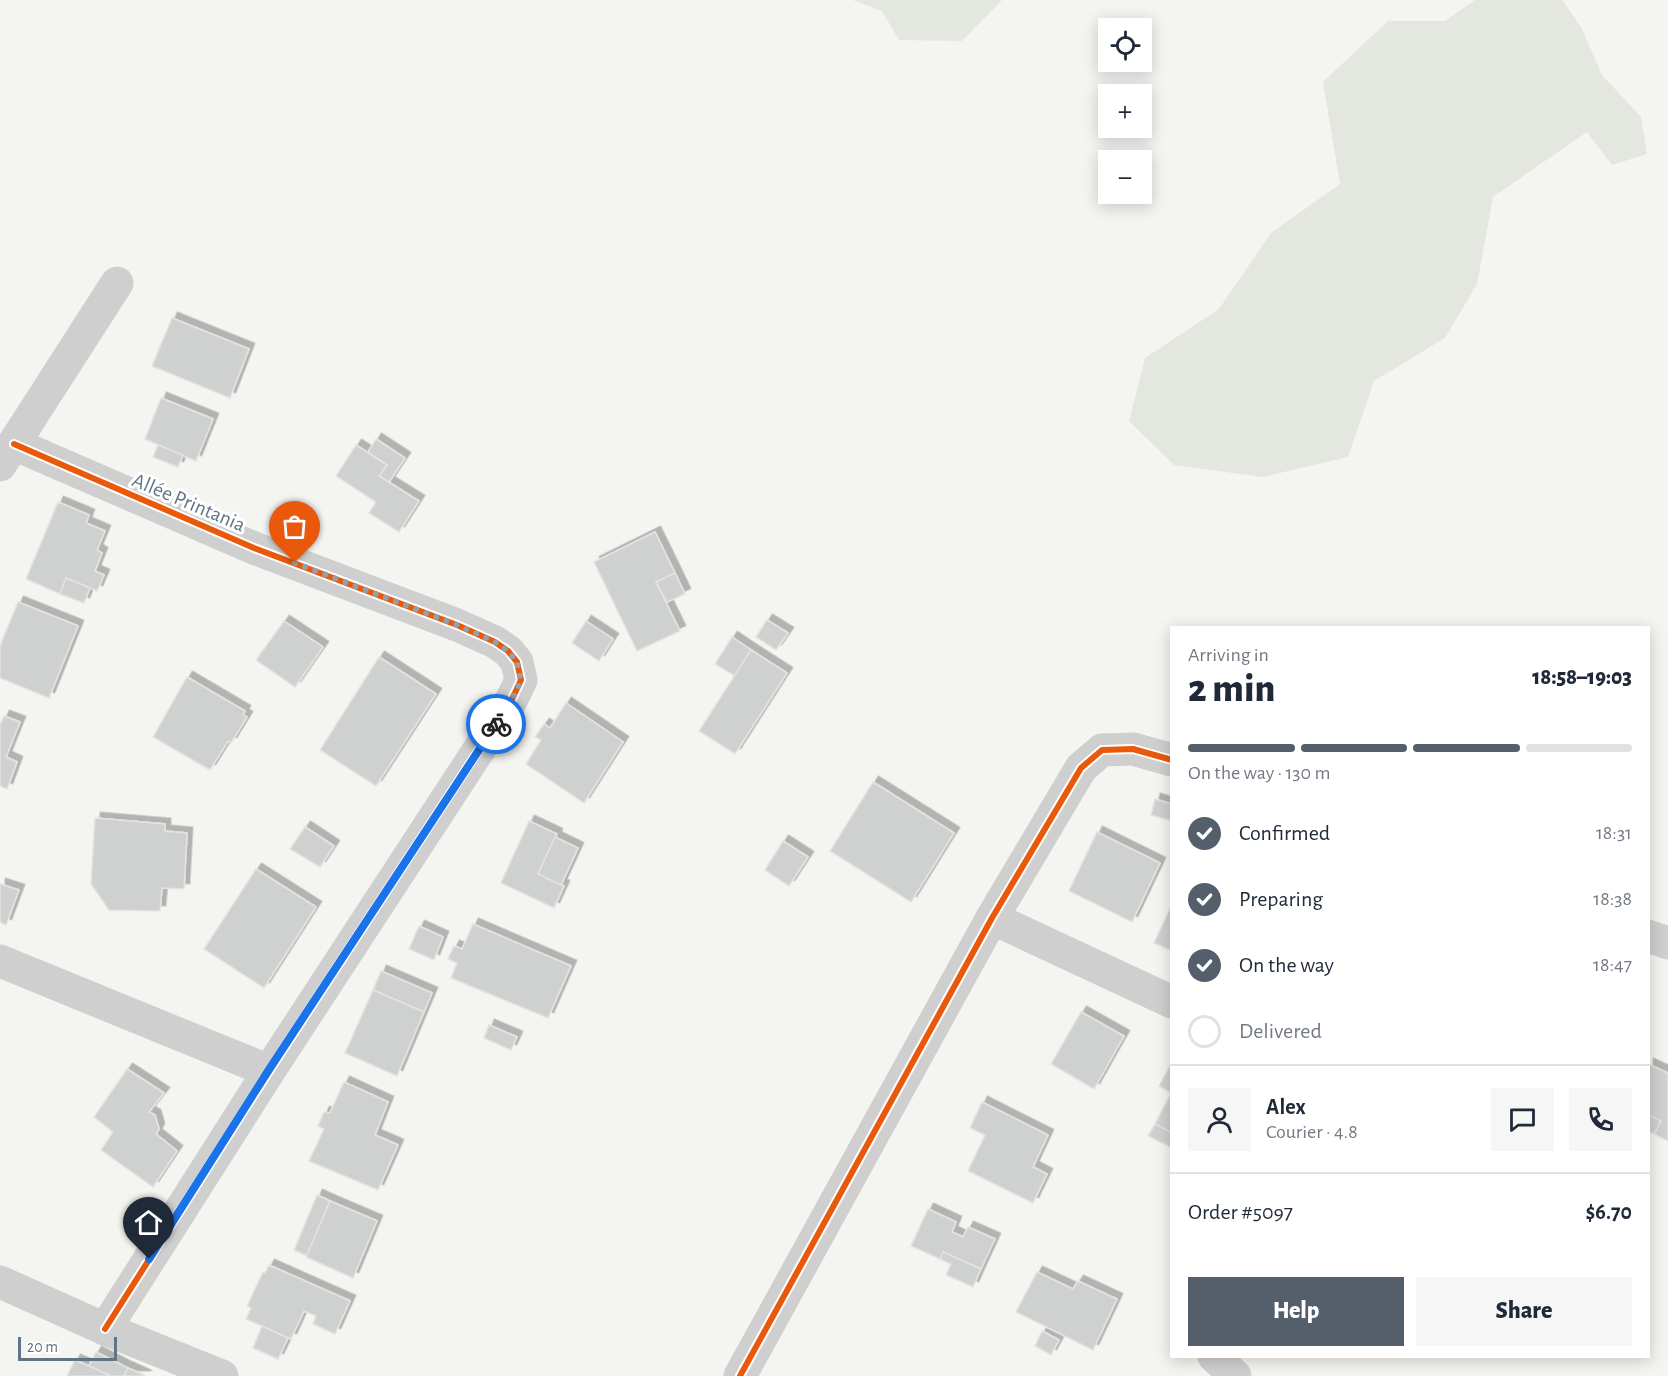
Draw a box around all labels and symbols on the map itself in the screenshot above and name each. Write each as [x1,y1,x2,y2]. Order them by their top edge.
street label: Allée Printania [129,469,249,536]
pin [269,501,320,563]
courier [466,694,526,754]
pin [123,1197,174,1259]
scale bar [18,1334,117,1362]

